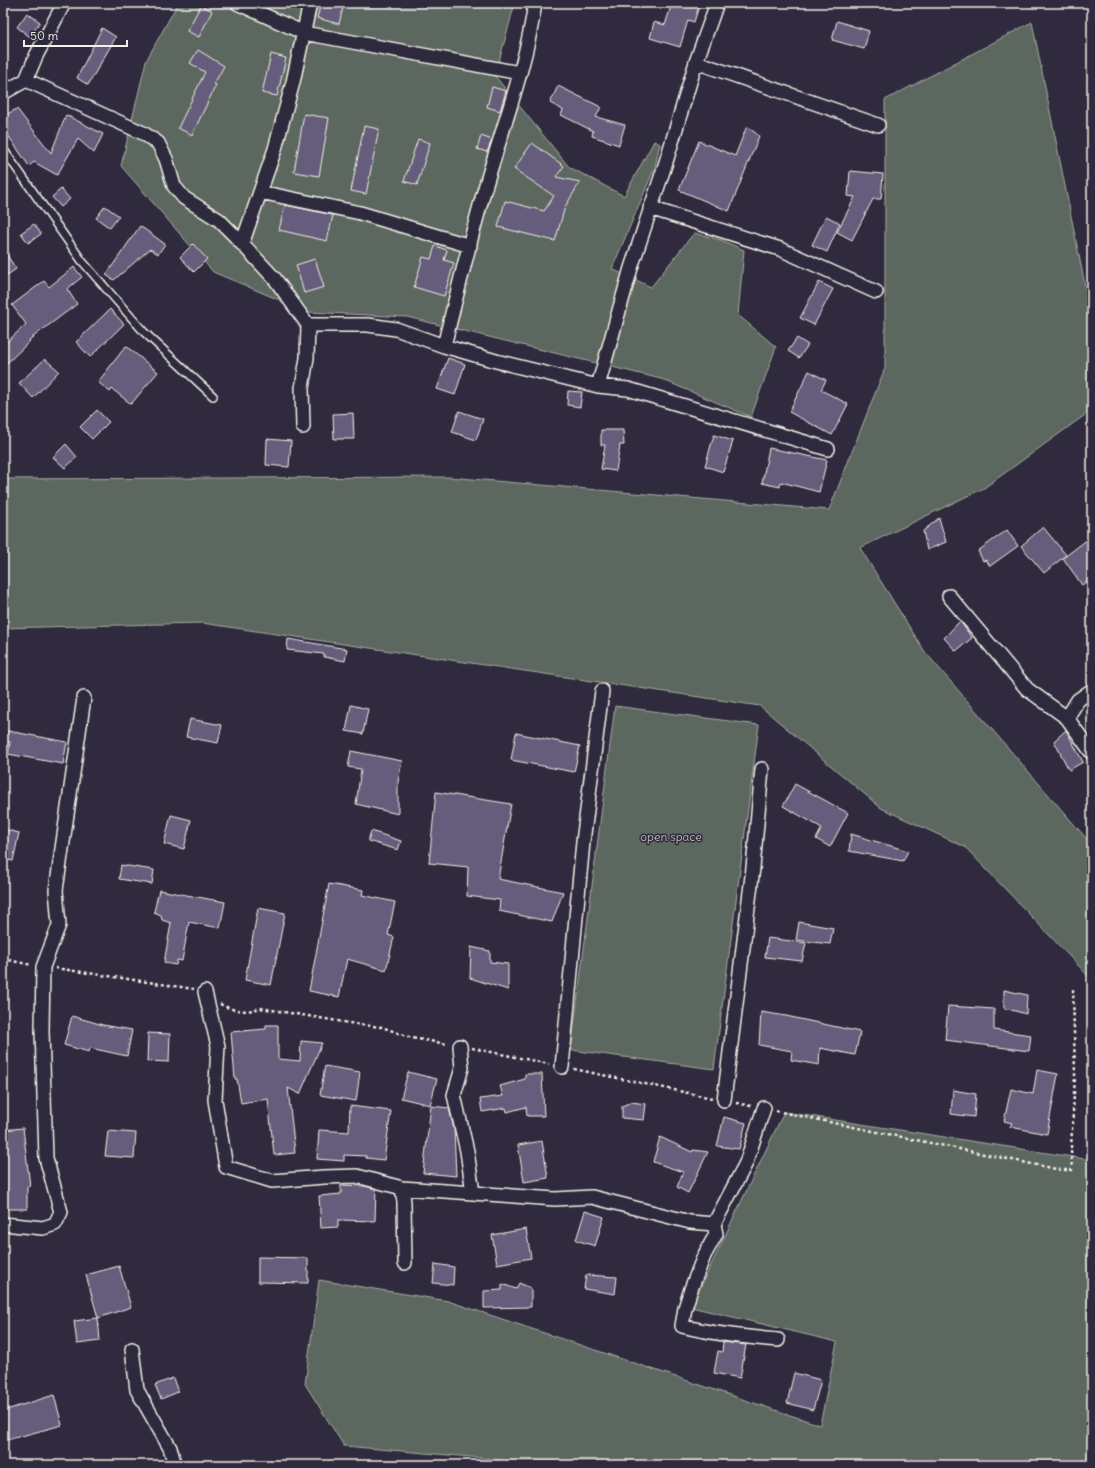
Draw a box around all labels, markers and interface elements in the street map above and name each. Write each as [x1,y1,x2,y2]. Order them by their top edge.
scale bar [24,22,127,48]
text: 50 m [30,28,59,43]
park label: open space [640,829,702,844]

